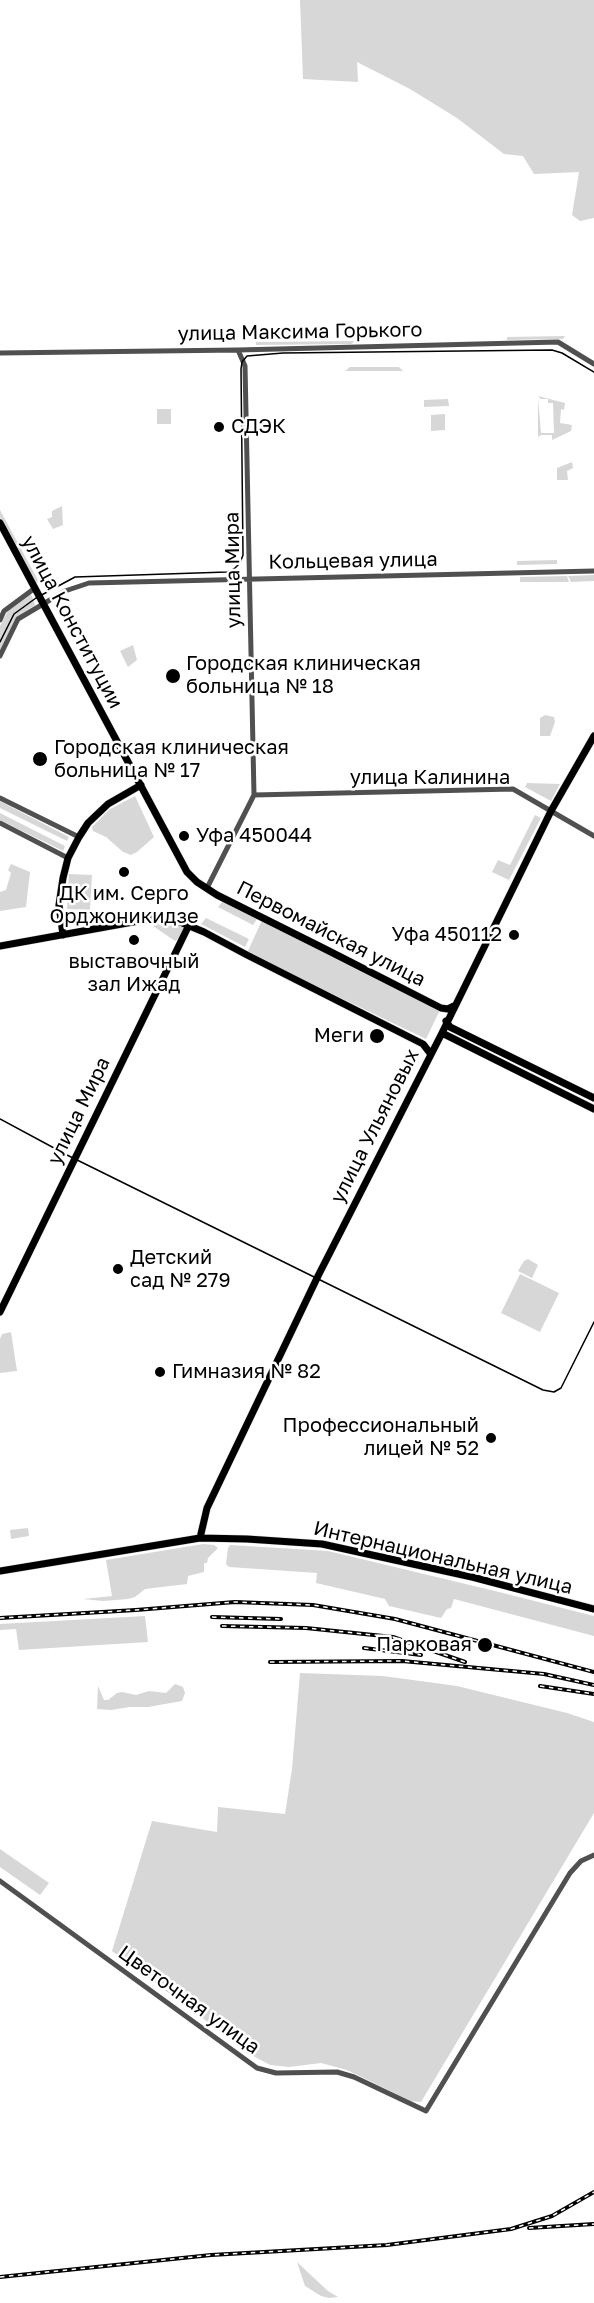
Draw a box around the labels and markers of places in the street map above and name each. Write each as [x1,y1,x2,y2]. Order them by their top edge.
place label: СДЭК [231,415,286,439]
marker: СДЭК [212,420,226,434]
place label: Городская клиническая больница № 18 [186,652,421,699]
marker: Городская клиническая больница № 18 [164,667,182,685]
place label: Городская клиническая больница № 17 [54,736,289,783]
marker: Городская клиническая больница № 17 [31,750,49,768]
place label: Уфа 450044 [196,824,312,848]
marker: Уфа 450044 [177,829,191,843]
marker: ДК им. Серго Орджоникидзе [117,865,131,879]
place label: ДК им. Серго Орджоникидзе [49,882,199,929]
place label: Уфа 450112 [392,923,502,947]
marker: Уфа 450112 [507,928,521,942]
marker: выставочный зал Ижад [127,933,141,947]
place label: выставочный зал Ижад [69,950,199,997]
place label: Меги [314,1024,364,1048]
marker: Меги [368,1027,386,1045]
place label: Детский сад № 279 [130,1246,230,1293]
marker: Детский сад № 279 [111,1262,125,1276]
place label: Гимназия № 82 [172,1360,321,1384]
marker: Гимназия № 82 [153,1365,167,1379]
place label: Профессиональный лицей № 52 [283,1414,479,1461]
marker: Профессиональный лицей № 52 [484,1431,498,1445]
place label: Парковая [376,1633,472,1657]
marker: Парковая [476,1636,494,1654]

